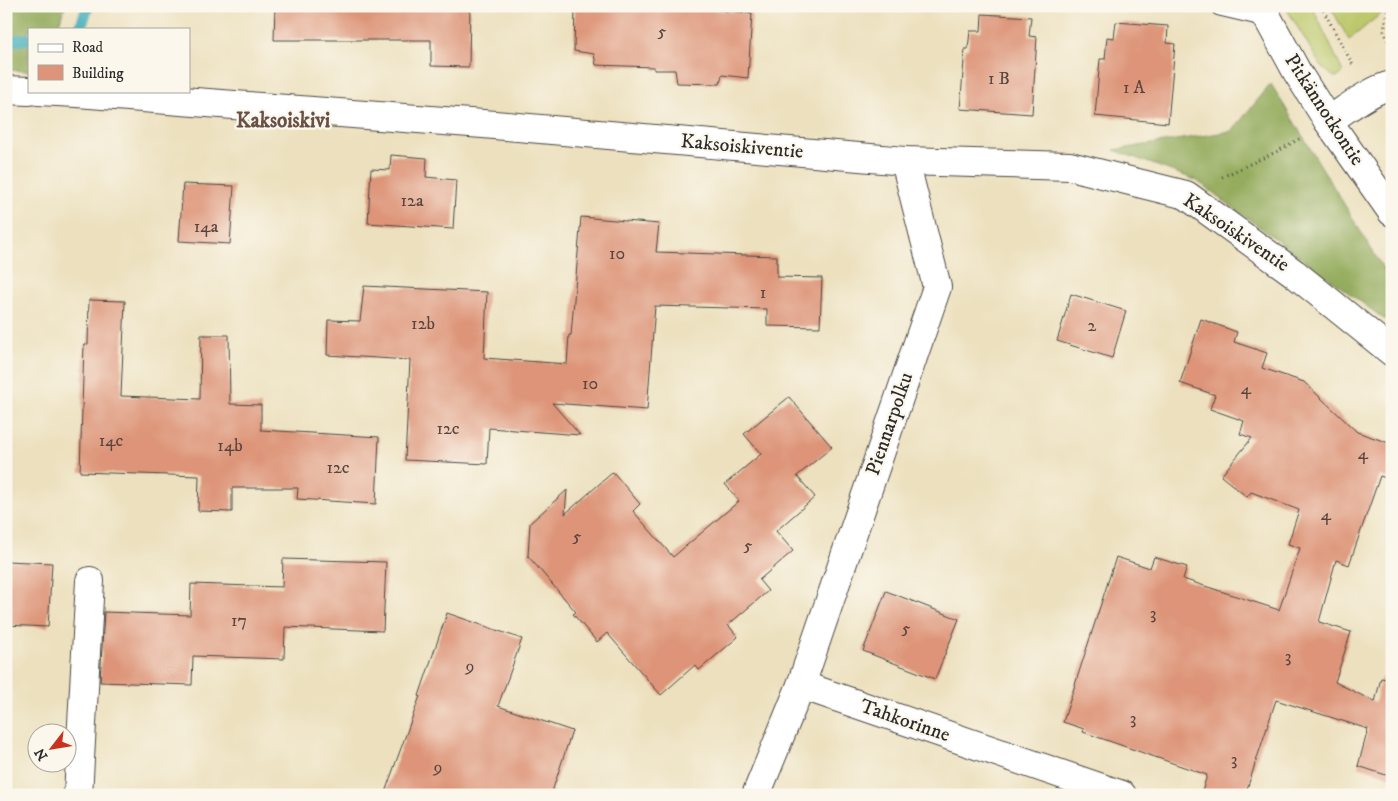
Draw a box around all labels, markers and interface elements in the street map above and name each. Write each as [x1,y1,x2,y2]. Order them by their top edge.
house number: 5 [658,21,667,43]
legend [28,28,190,92]
text: Road [72,38,104,57]
street label: Pitkännotkontie [1279,49,1369,171]
text: Building [72,64,124,83]
house number: 1 B [988,68,1010,90]
house number: 1 A [1123,77,1145,99]
district label: Kaksoiskivi [236,108,331,134]
street label: Kaksoiskiventie [680,129,804,165]
street label: Kaksoiskiventie [1178,188,1294,278]
house number: 12a [400,190,424,212]
house number: 14a [194,216,219,238]
house number: 10 [609,243,625,265]
house number: 1 [760,282,766,304]
house number: 12b [411,313,435,335]
house number: 2 [1088,315,1097,337]
street label: Piennarpolku [861,369,919,479]
house number: 10 [582,373,598,395]
house number: 4 [1241,378,1252,400]
house number: 12c [436,418,460,440]
house number: 14c [99,430,124,452]
house number: 14b [217,435,243,457]
house number: 4 [1358,443,1369,465]
house number: 12c [326,457,350,479]
house number: 4 [1321,504,1332,526]
house number: 5 [573,526,582,548]
house number: 5 [744,535,753,557]
house number: 3 [1150,603,1156,625]
house number: 17 [231,610,247,632]
house number: 5 [902,618,911,640]
house number: 3 [1285,646,1291,668]
house number: 9 [465,656,474,678]
street label: Tahkorinne [857,694,953,748]
house number: 3 [1130,708,1136,730]
north arrow [28,724,78,774]
text: N [31,744,52,764]
house number: 3 [1231,749,1237,771]
house number: 9 [433,757,442,779]

